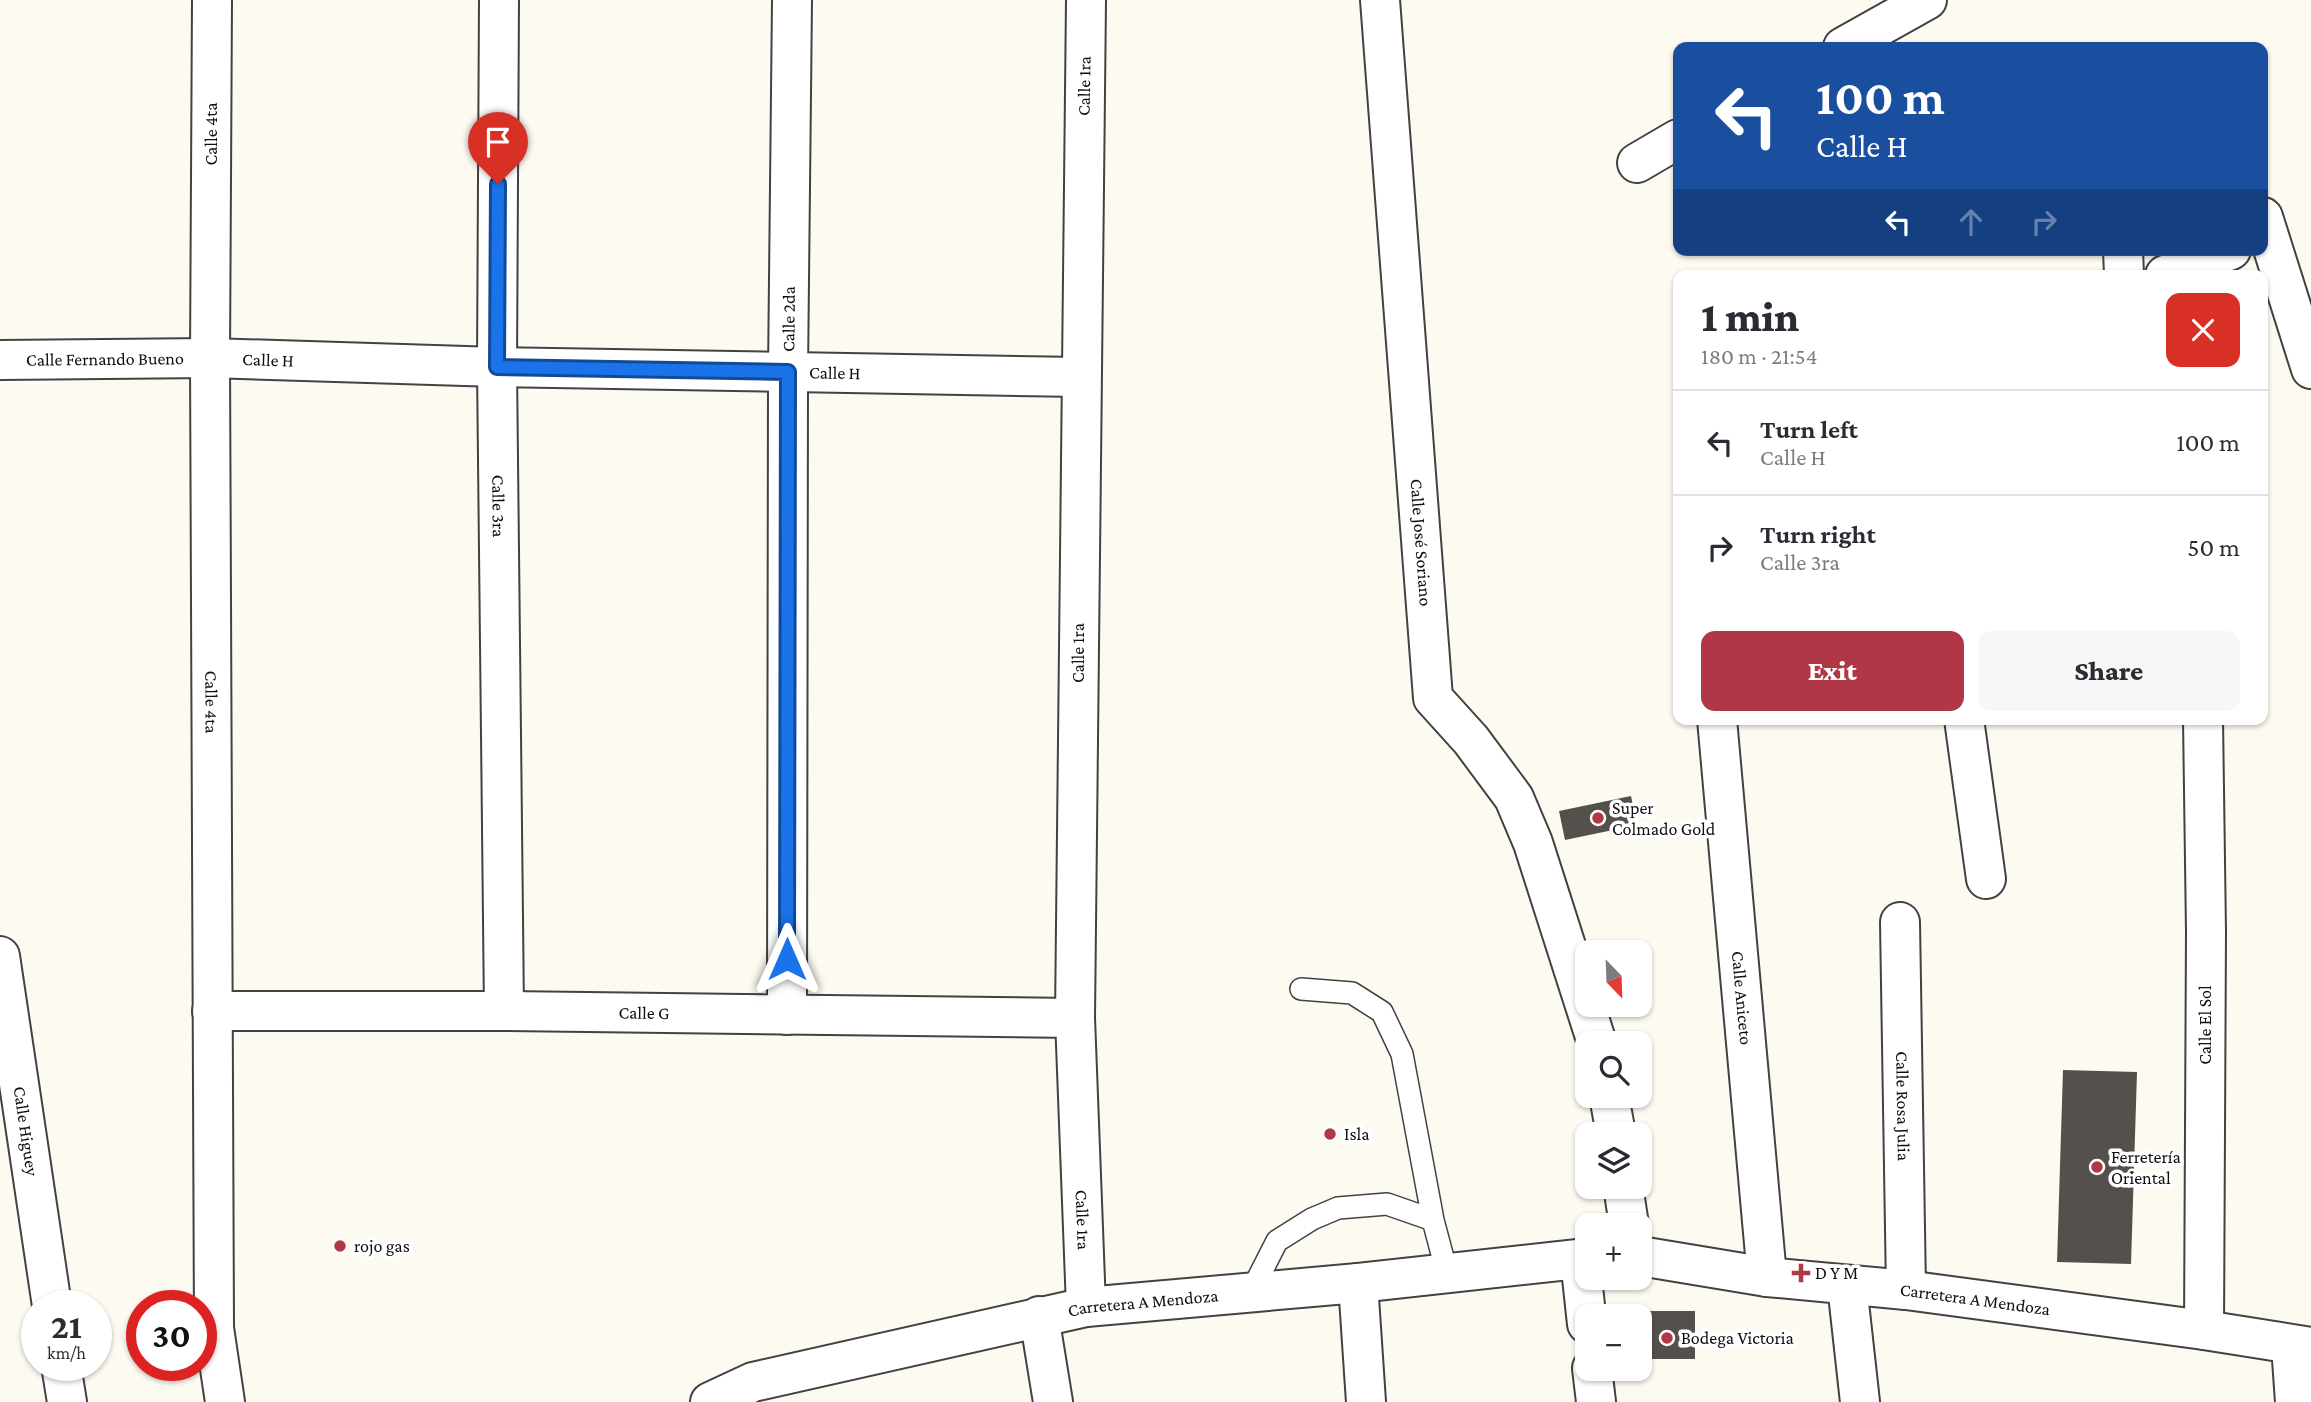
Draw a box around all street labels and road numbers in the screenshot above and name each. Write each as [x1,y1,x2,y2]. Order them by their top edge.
street label: Calle 1ra [1073,56,1095,116]
street label: Calle 4ta [201,103,221,166]
street label: Calle 2da [778,286,799,352]
street label: Calle Fernando Bueno [26,348,184,370]
street label: Calle H [242,349,294,371]
street label: Calle H [809,362,861,383]
street label: Calle 3ra [488,475,509,537]
street label: Calle José Soriano [1406,478,1436,607]
street label: Calle 1ra [1068,623,1088,683]
street label: Calle 4ta [201,670,222,734]
street label: Calle Aniceto [1728,950,1756,1046]
street label: Calle El Sol [2195,985,2215,1065]
street label: Calle G [618,1002,670,1023]
street label: Calle Rosa Julia [1892,1051,1914,1161]
street label: Calle Higuey [9,1085,43,1178]
street label: Calle 1ra [1072,1189,1094,1250]
street label: Carretera A Mendoza [1899,1279,2051,1319]
street label: Carretera A Mendoza [1066,1285,1219,1321]

